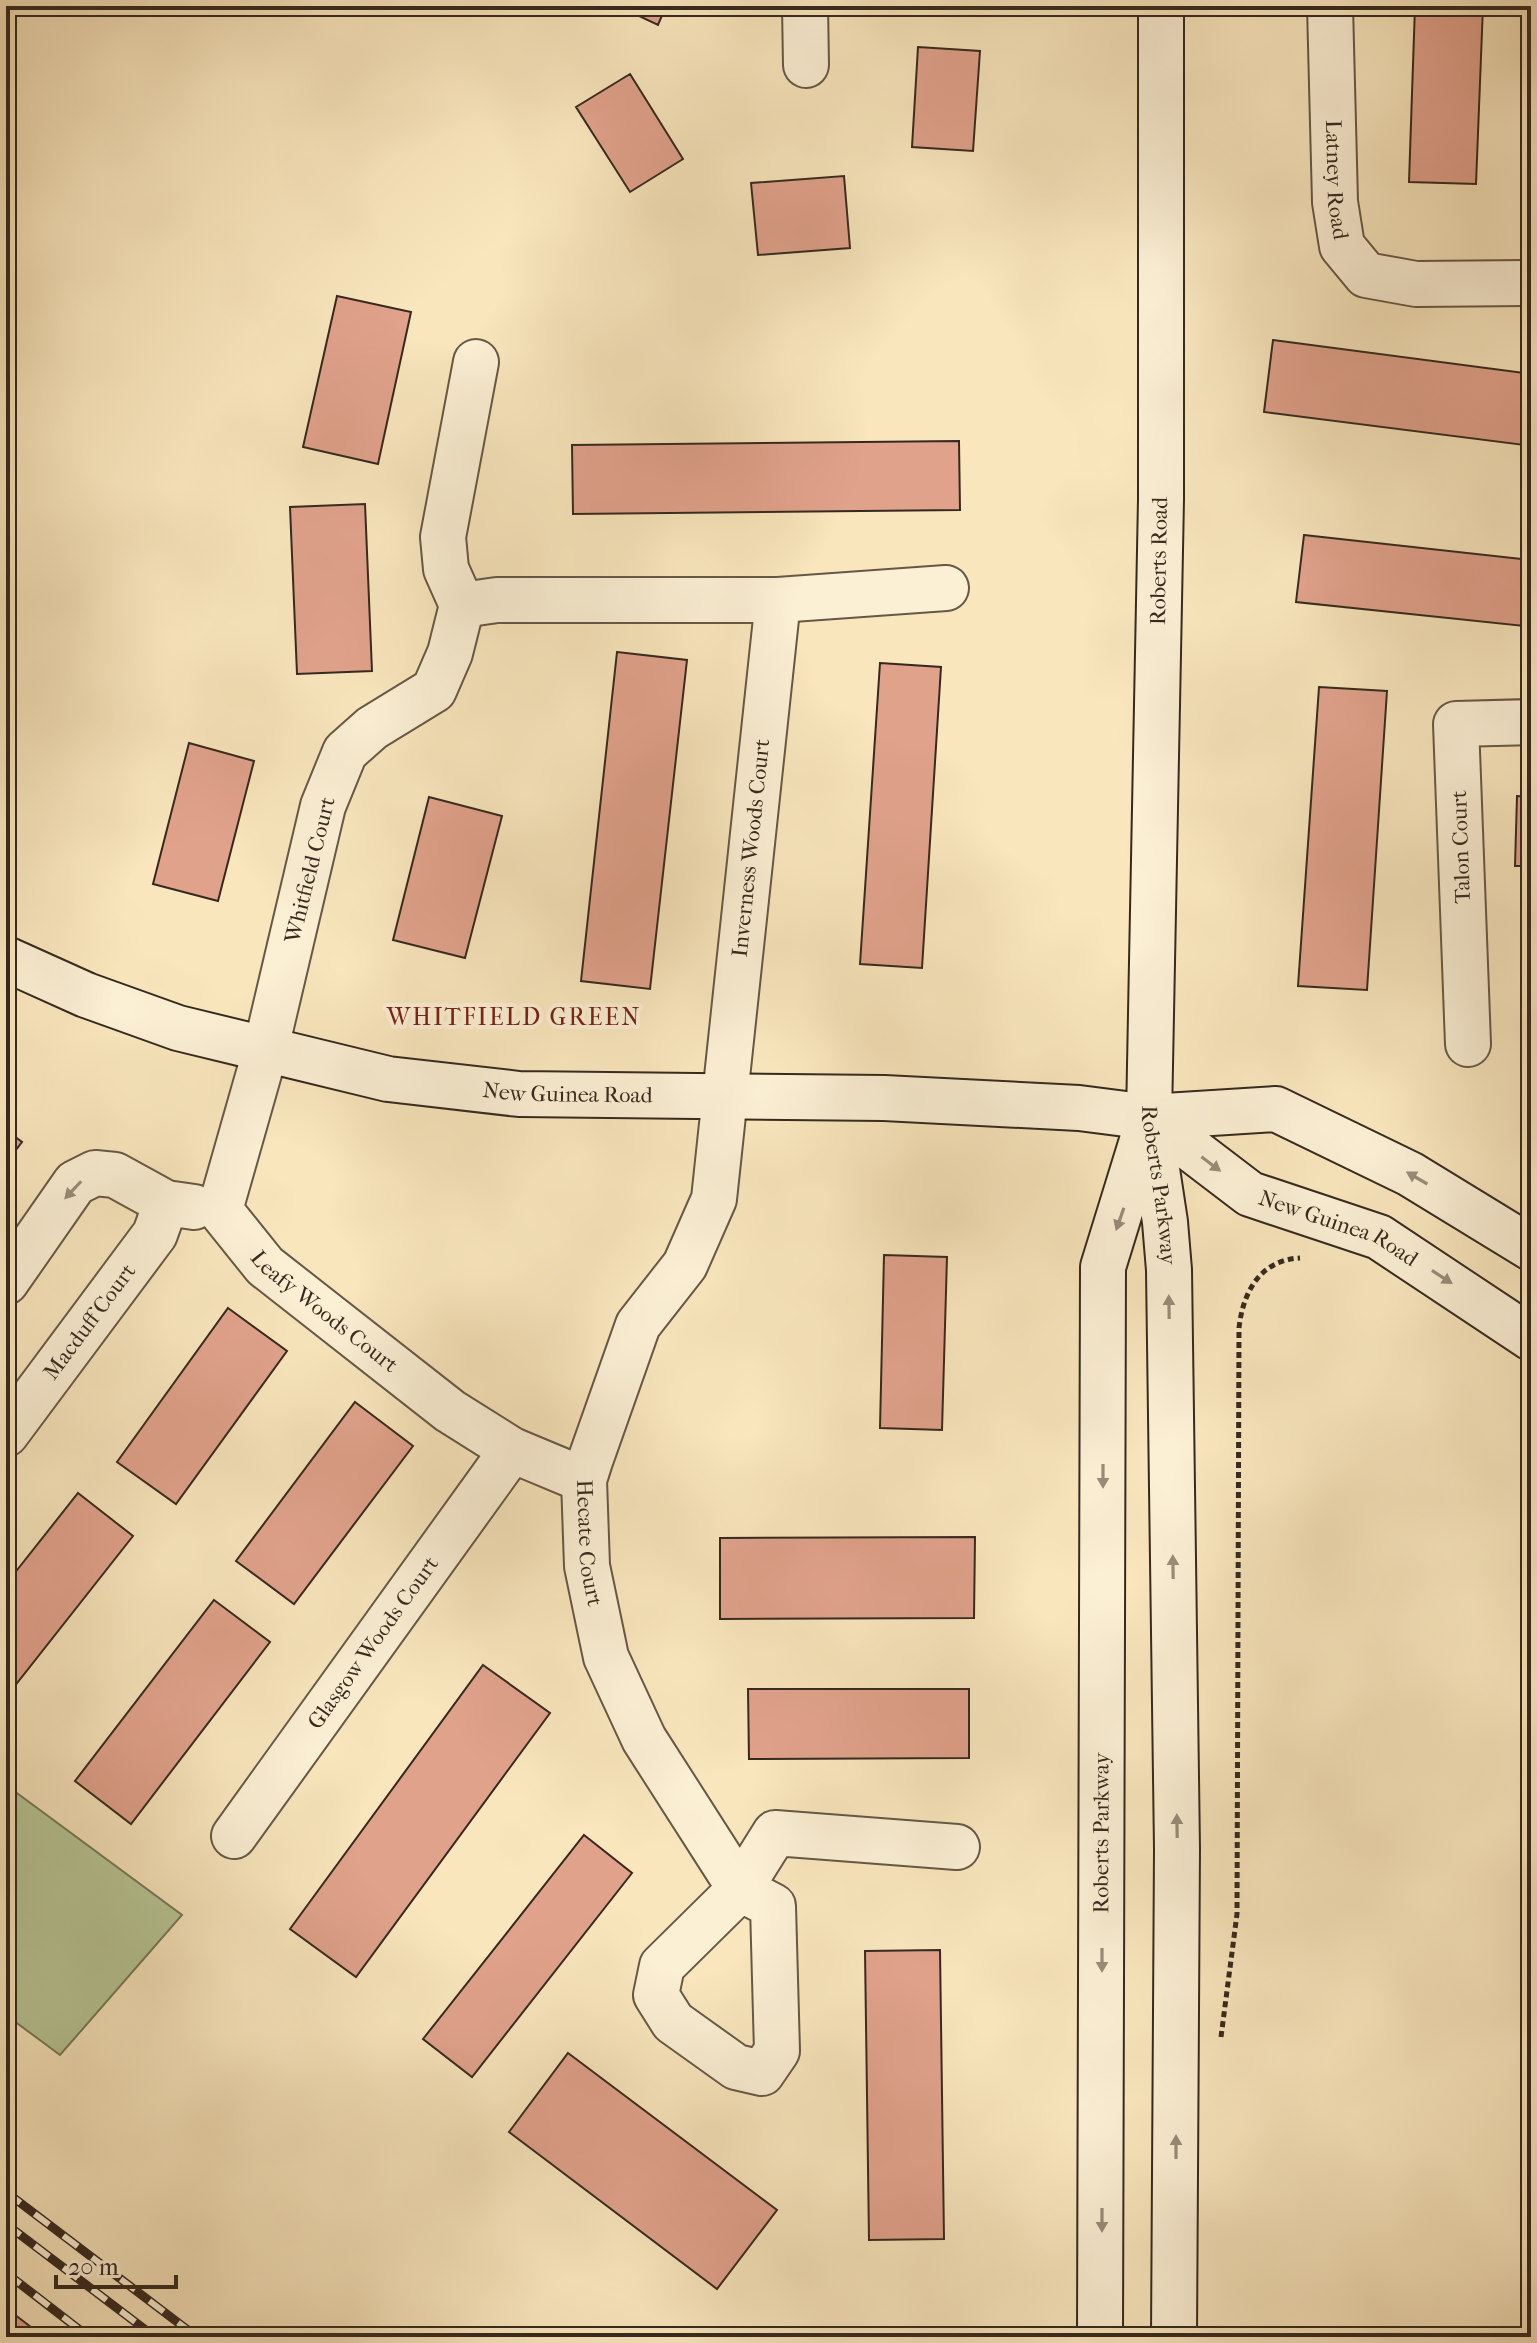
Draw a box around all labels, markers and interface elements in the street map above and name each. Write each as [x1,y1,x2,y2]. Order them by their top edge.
street label: Latney Road [1320,120,1354,243]
street label: Roberts Road [1145,496,1173,625]
street label: Inverness Woods Court [727,738,775,958]
street label: Talon Court [1446,790,1476,904]
street label: Whitfield Court [279,794,341,947]
district label: WHITFIELD GREEN [386,1003,641,1031]
street label: New Guinea Road [481,1077,654,1108]
street label: Roberts Parkway [1136,1105,1182,1267]
one-way arrow [1201,1155,1221,1171]
one-way arrow [1406,1171,1428,1185]
one-way arrow [64,1180,82,1200]
street label: New Guinea Road [1255,1185,1424,1273]
one-way arrow [1113,1207,1125,1231]
street label: Leafy Woods Court [245,1245,403,1378]
street label: Macduff Court [38,1259,141,1385]
one-way arrow [1431,1270,1453,1284]
one-way arrow [1163,1294,1175,1319]
one-way arrow [1097,1464,1109,1489]
street label: Hecate Court [571,1479,608,1609]
street label: Glasgow Woods Court [302,1551,444,1734]
one-way arrow [1167,1554,1179,1579]
street label: Roberts Parkway [1088,1751,1115,1913]
one-way arrow [1171,1813,1183,1838]
one-way arrow [1096,1948,1108,1973]
one-way arrow [1170,2134,1182,2159]
one-way arrow [1096,2208,1108,2233]
scale bar [56,2239,176,2289]
text: 20 m [68,2253,119,2281]

